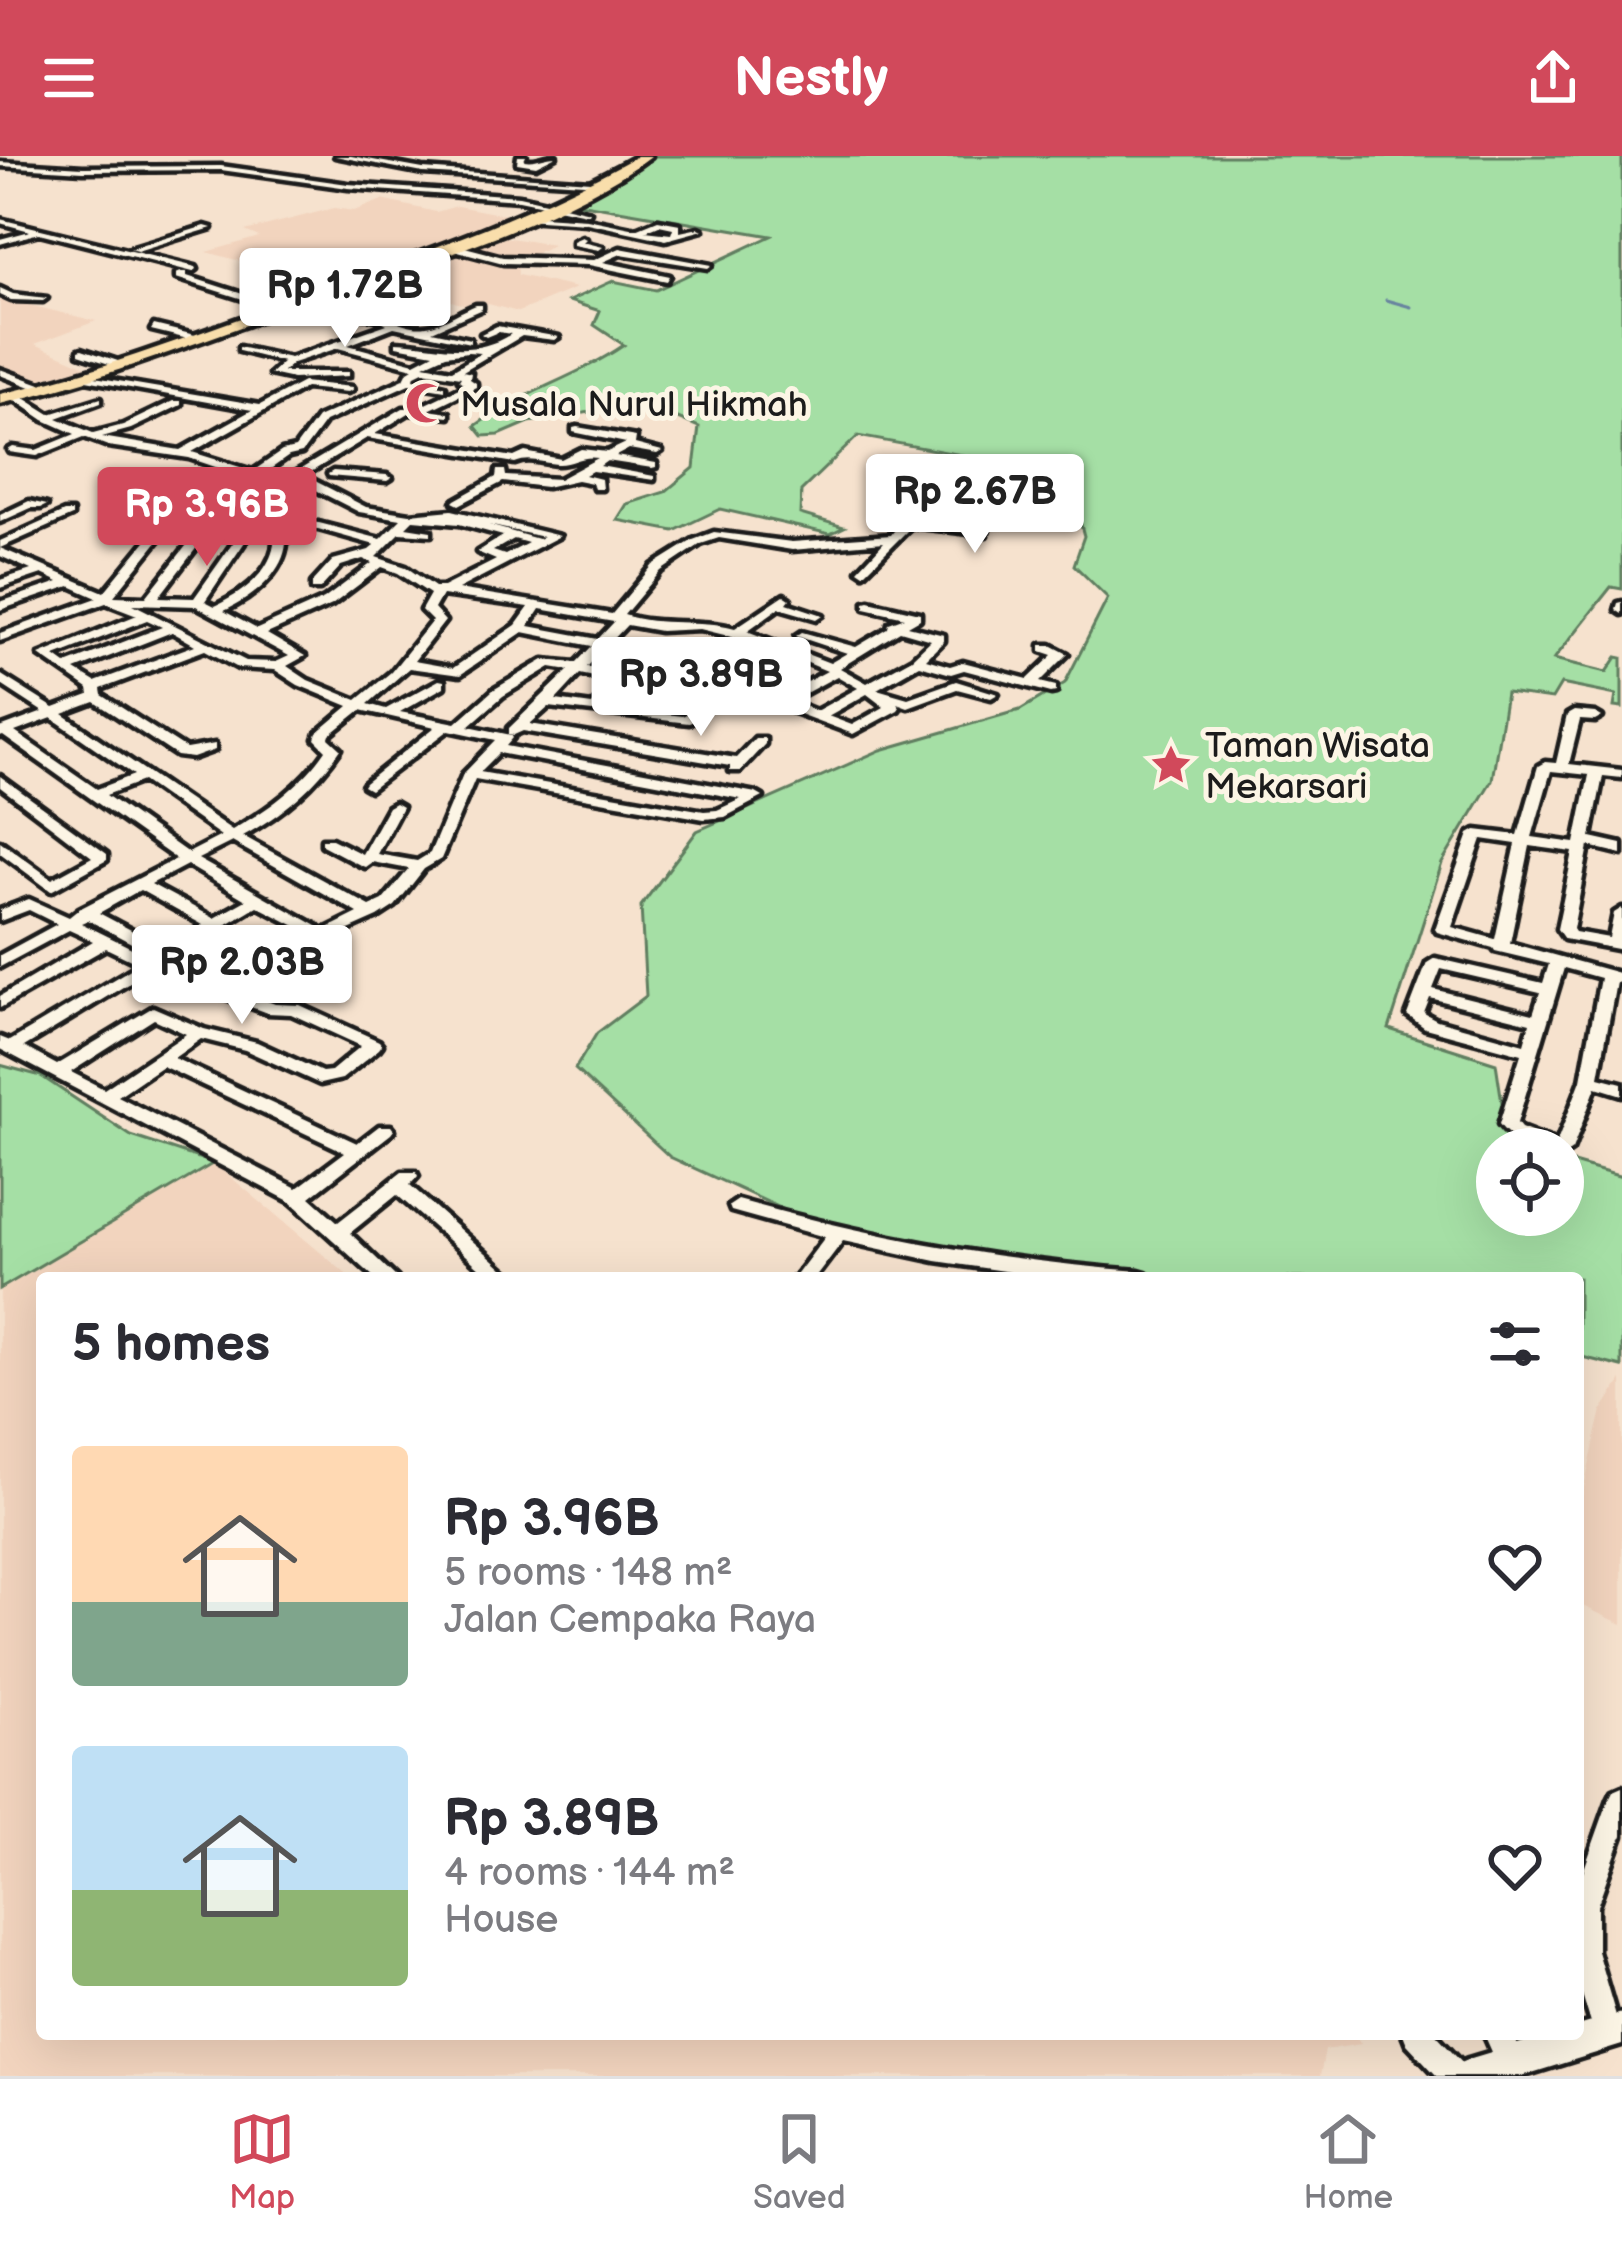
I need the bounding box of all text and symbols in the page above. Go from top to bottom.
icon: menu [36,45,102,111]
icon: share [1520,45,1586,111]
text: Nestly [734,46,888,111]
pin: Rp 1.72B [221,248,469,350]
text: Rp 1.72B [266,263,424,310]
mosque icon: Musala Nurul Hikmah [403,380,449,426]
place label: Musala Nurul Hikmah [460,384,808,427]
pin: Rp 2.67B [851,454,1099,556]
pin: Rp 3.96B [83,467,331,569]
text: Rp 2.67B [893,469,1057,516]
text: Rp 3.96B [125,482,289,529]
pin: Rp 3.89B [577,637,825,739]
text: Rp 3.89B [619,652,783,699]
place label: Taman Wisata Mekarsari [1205,725,1430,809]
place icon: Taman Wisata Mekarsari [1148,742,1194,788]
pin: Rp 2.03B [118,925,366,1027]
text: Rp 2.03B [159,940,325,987]
map controls [1476,1128,1584,1236]
button: locate [1476,1128,1584,1236]
icon: filters [1482,1311,1548,1377]
text: 5 homes [72,1314,270,1375]
text: Rp 3.96B [444,1489,660,1550]
icon: home [168,1494,312,1638]
icon: heart [1482,1533,1548,1599]
text: 5 rooms · 148 m² [444,1550,733,1597]
text: Jalan Cempaka Raya [444,1597,816,1644]
text: Rp 3.89B [444,1789,659,1850]
icon: home [168,1794,312,1938]
icon: heart [1482,1833,1548,1899]
text: 4 rooms · 144 m² [444,1850,735,1897]
text: House [444,1897,558,1944]
tab: Map [229,2106,295,2218]
tab: Saved [753,2106,846,2218]
tab: Home [1303,2106,1393,2218]

